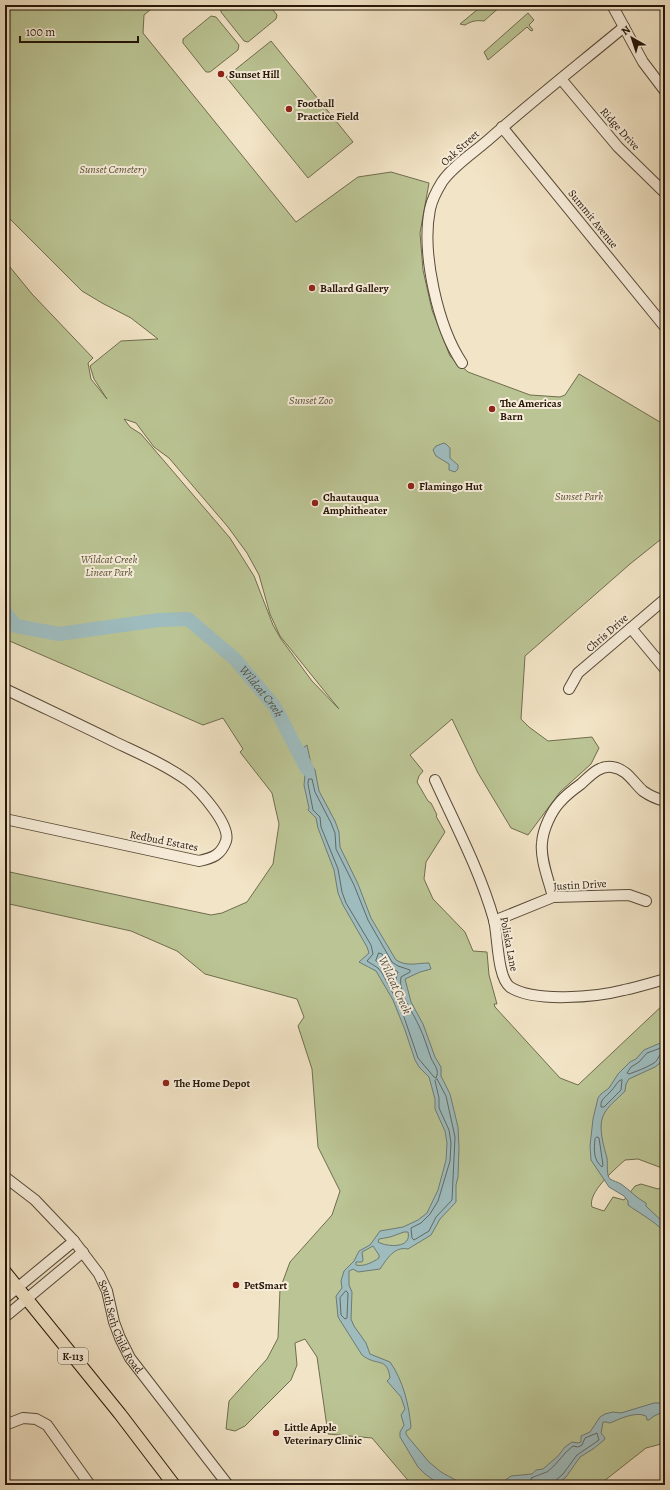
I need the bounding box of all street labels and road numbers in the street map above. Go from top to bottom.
street label: Ridge Drive [597,104,643,154]
street label: Oak Street [437,126,483,169]
street label: Summit Avenue [565,186,621,252]
street label: Chris Drive [583,610,631,656]
street label: Redbud Estates [128,827,200,855]
street label: Justin Drive [553,876,607,894]
street label: Poliska Lane [496,915,522,973]
street label: South Seth Child Road [95,1277,147,1377]
road number: K-113 [58,1348,88,1364]

